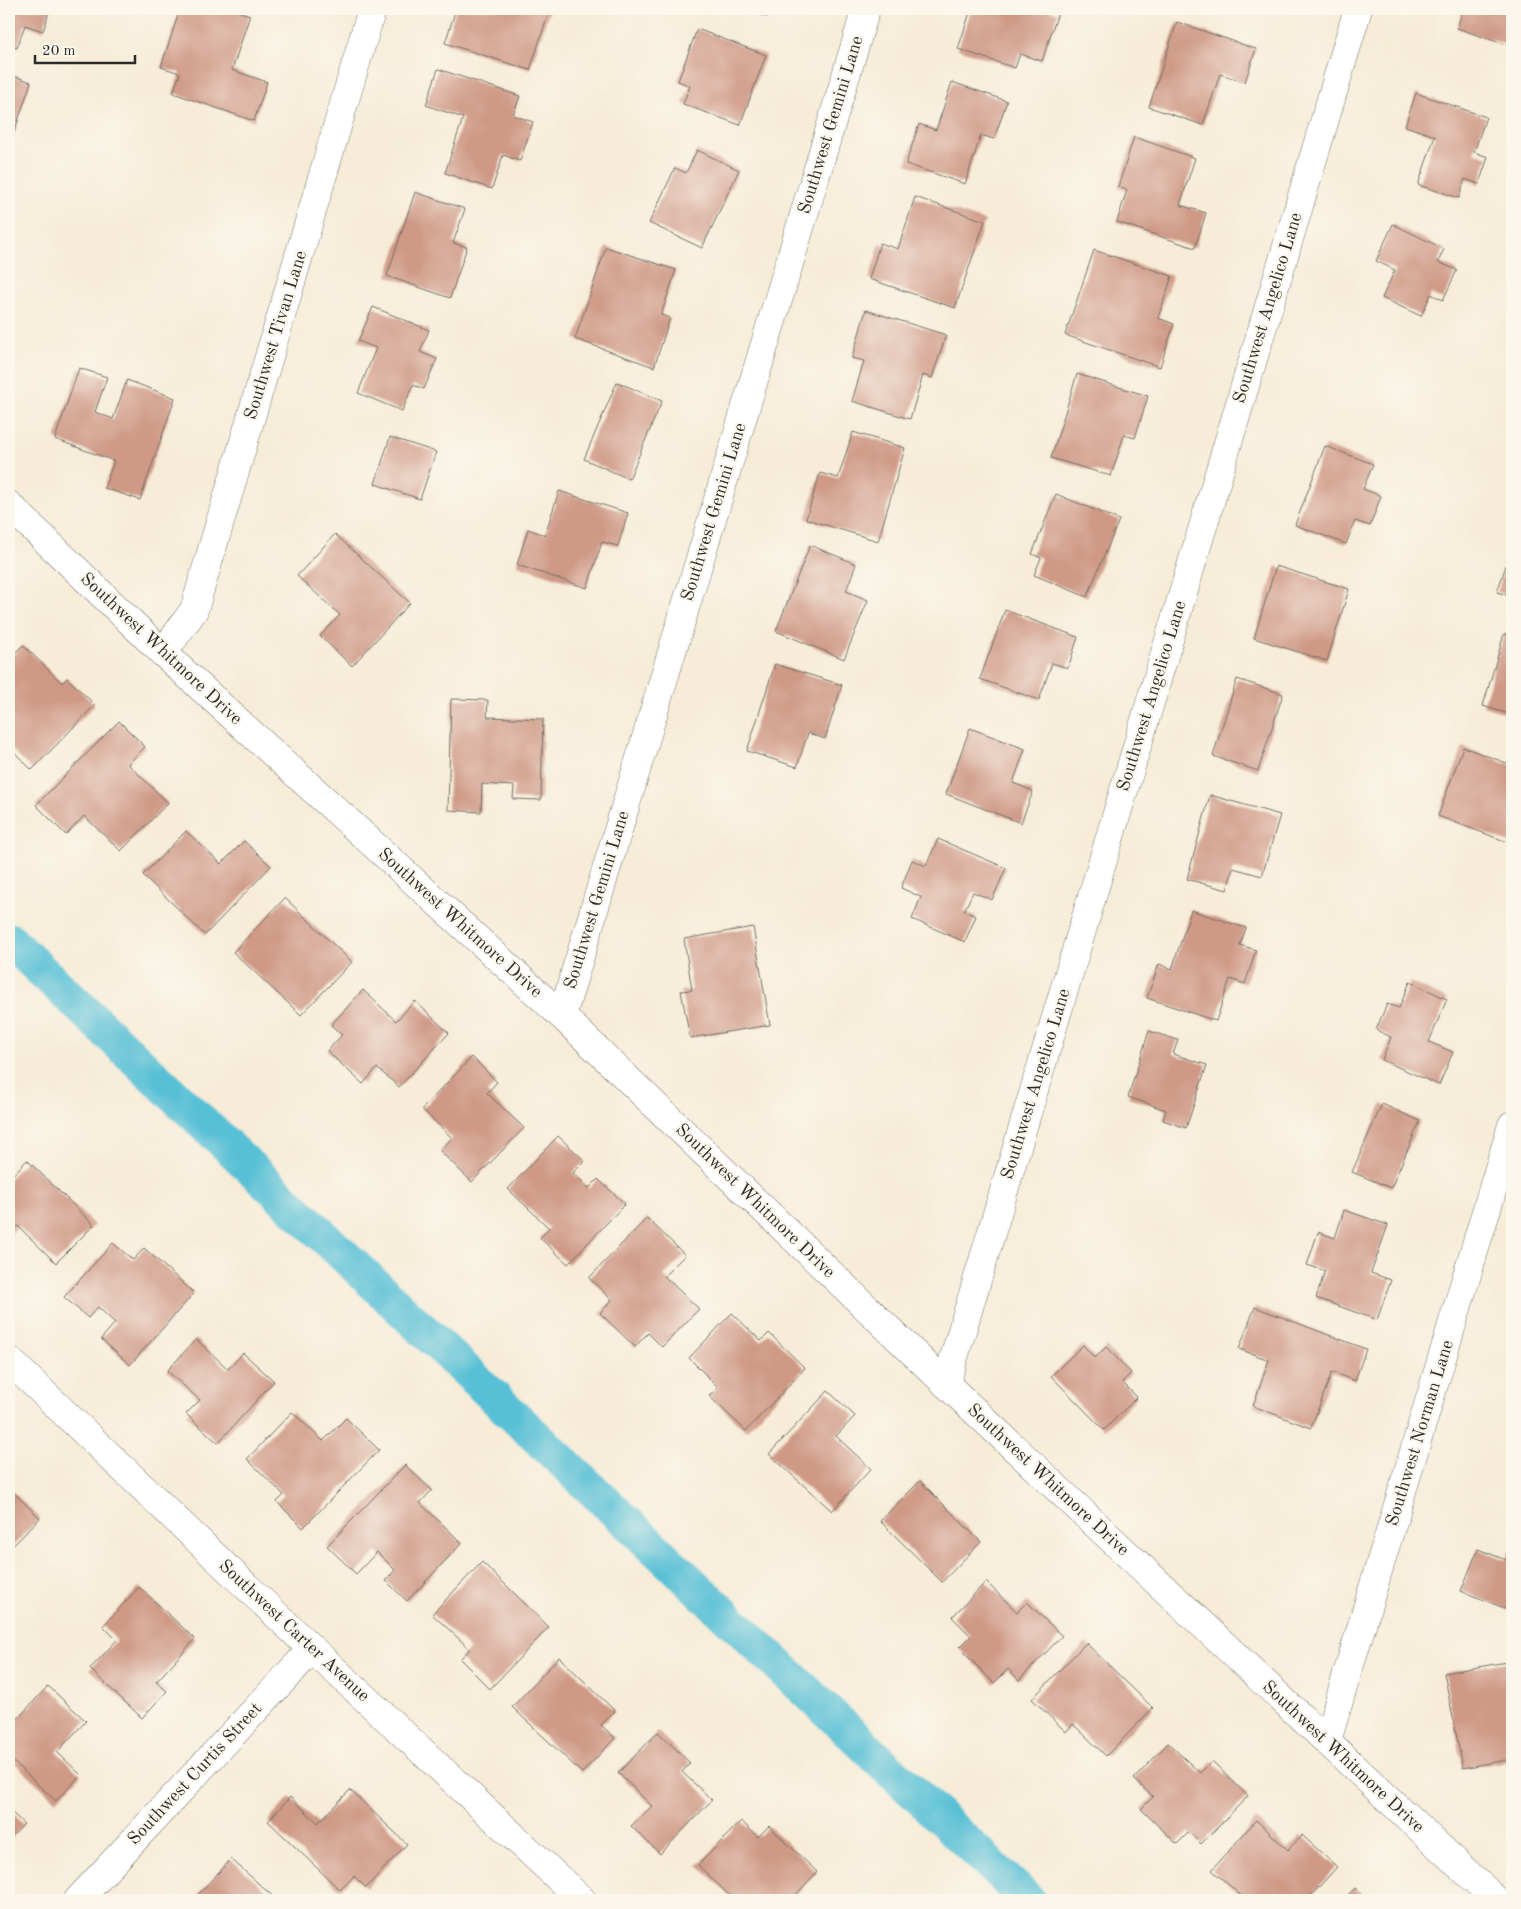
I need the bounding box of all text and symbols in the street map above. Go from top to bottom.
scale bar [35,32,135,64]
street label: Southwest Gemini Lane [795,34,867,216]
text: 20 m [42,44,76,59]
street label: Southwest Angelico Lane [1230,211,1306,405]
street label: Southwest Tivan Lane [242,248,310,422]
street label: Southwest Gemini Lane [678,421,750,603]
street label: Southwest Whitmore Drive [77,570,245,728]
street label: Southwest Angelico Lane [1114,599,1190,793]
street label: Southwest Gemini Lane [561,809,633,991]
street label: Southwest Whitmore Drive [375,845,545,1001]
street label: Southwest Angelico Lane [998,987,1074,1181]
street label: Southwest Whitmore Drive [672,1120,838,1282]
street label: Southwest Norman Lane [1383,1338,1457,1528]
street label: Southwest Whitmore Drive [964,1401,1132,1559]
street label: Southwest Carter Avenue [215,1557,373,1705]
street label: Southwest Whitmore Drive [1259,1678,1427,1836]
street label: Southwest Curtis Street [125,1699,265,1849]

